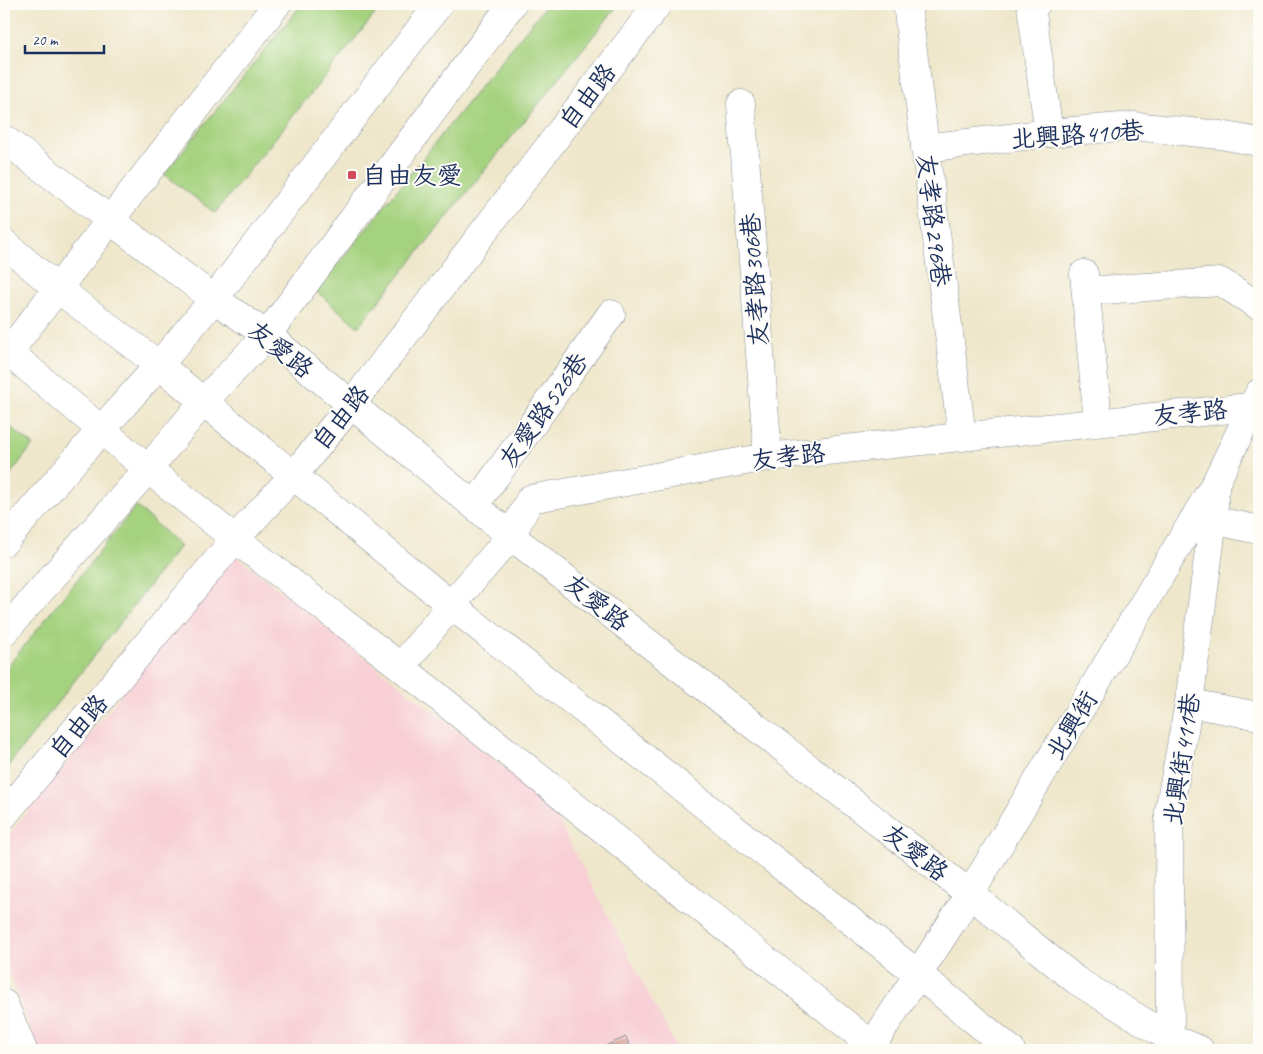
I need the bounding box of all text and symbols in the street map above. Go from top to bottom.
scale bar [25,22,104,54]
text: 20 m [32,31,59,50]
street label: 自由路 [552,57,623,136]
street label: 北興路410巷 [1009,114,1145,156]
street label: 友孝路296巷 [909,152,957,288]
place label: 自由友愛 [362,160,462,192]
marker: 自由友愛 [346,169,358,181]
street label: 友孝路306巷 [734,212,776,348]
street label: 友愛路 [241,314,320,385]
street label: 友愛路526巷 [492,347,595,475]
street label: 自由路 [305,378,377,457]
street label: 友孝路 [1151,393,1229,433]
street label: 友孝路 [749,437,827,477]
street label: 友愛路 [557,567,636,638]
street label: 北興街 [1039,685,1105,766]
street label: 自由路 [42,688,115,766]
street label: 北興街411巷 [1157,691,1207,828]
street label: 友愛路 [876,817,955,888]

